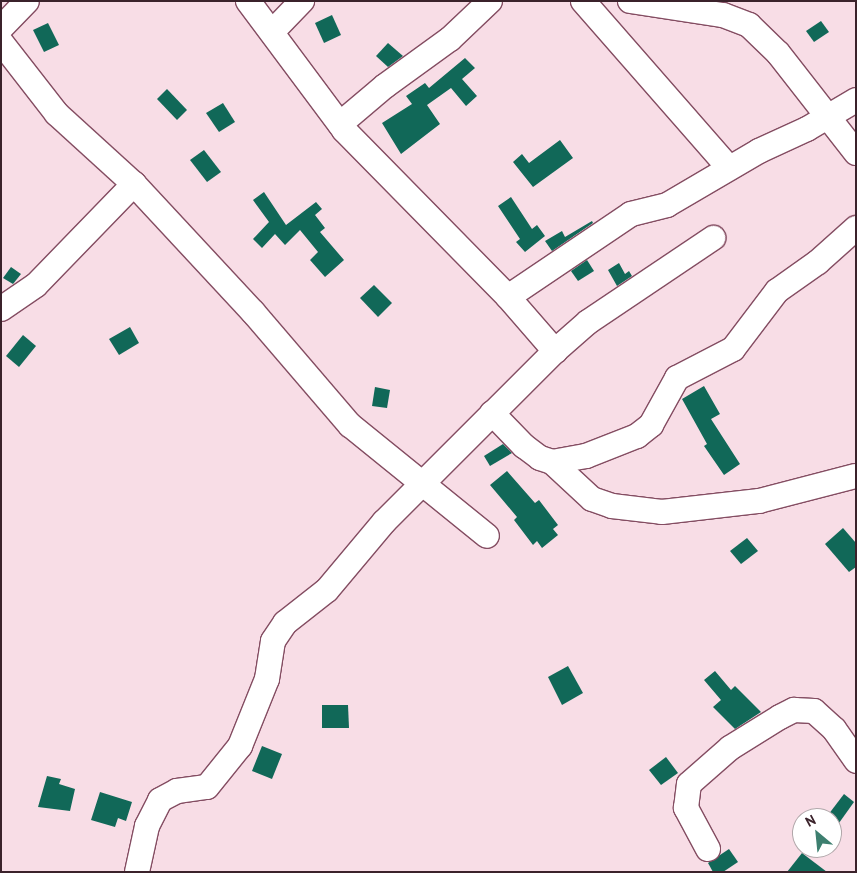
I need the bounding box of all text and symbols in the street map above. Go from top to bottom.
north arrow [792,808,842,858]
text: N [802,811,819,831]

